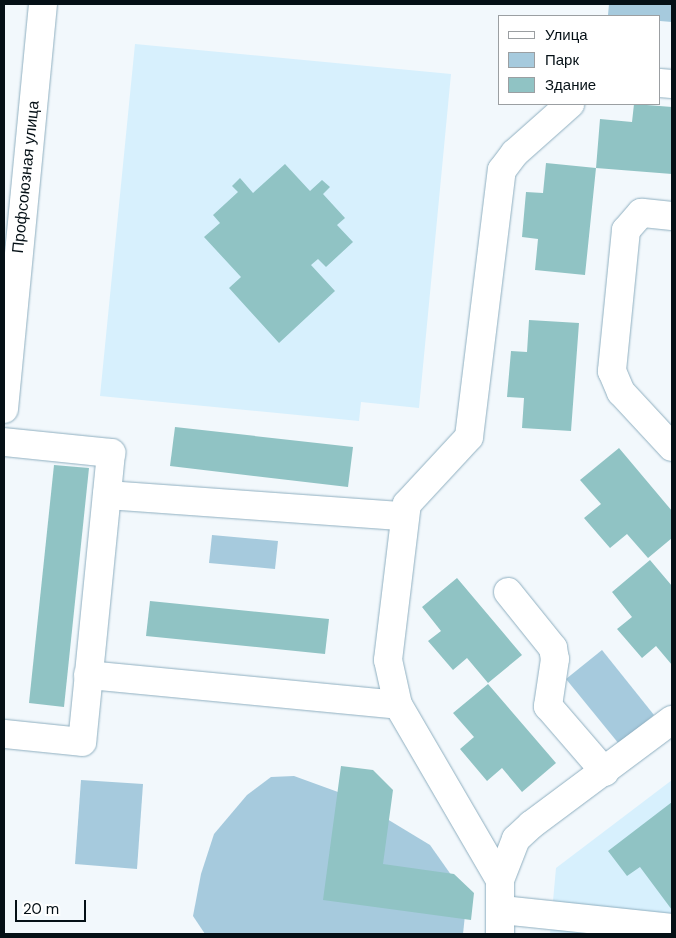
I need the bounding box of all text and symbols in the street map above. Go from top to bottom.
legend [498,15,661,105]
text: Улица [545,25,588,45]
text: Парк [545,50,579,70]
text: Здание [545,75,596,95]
street label: Профсоюзная улица [8,100,44,254]
scale bar [18,890,89,922]
text: 20 m [23,899,59,919]

